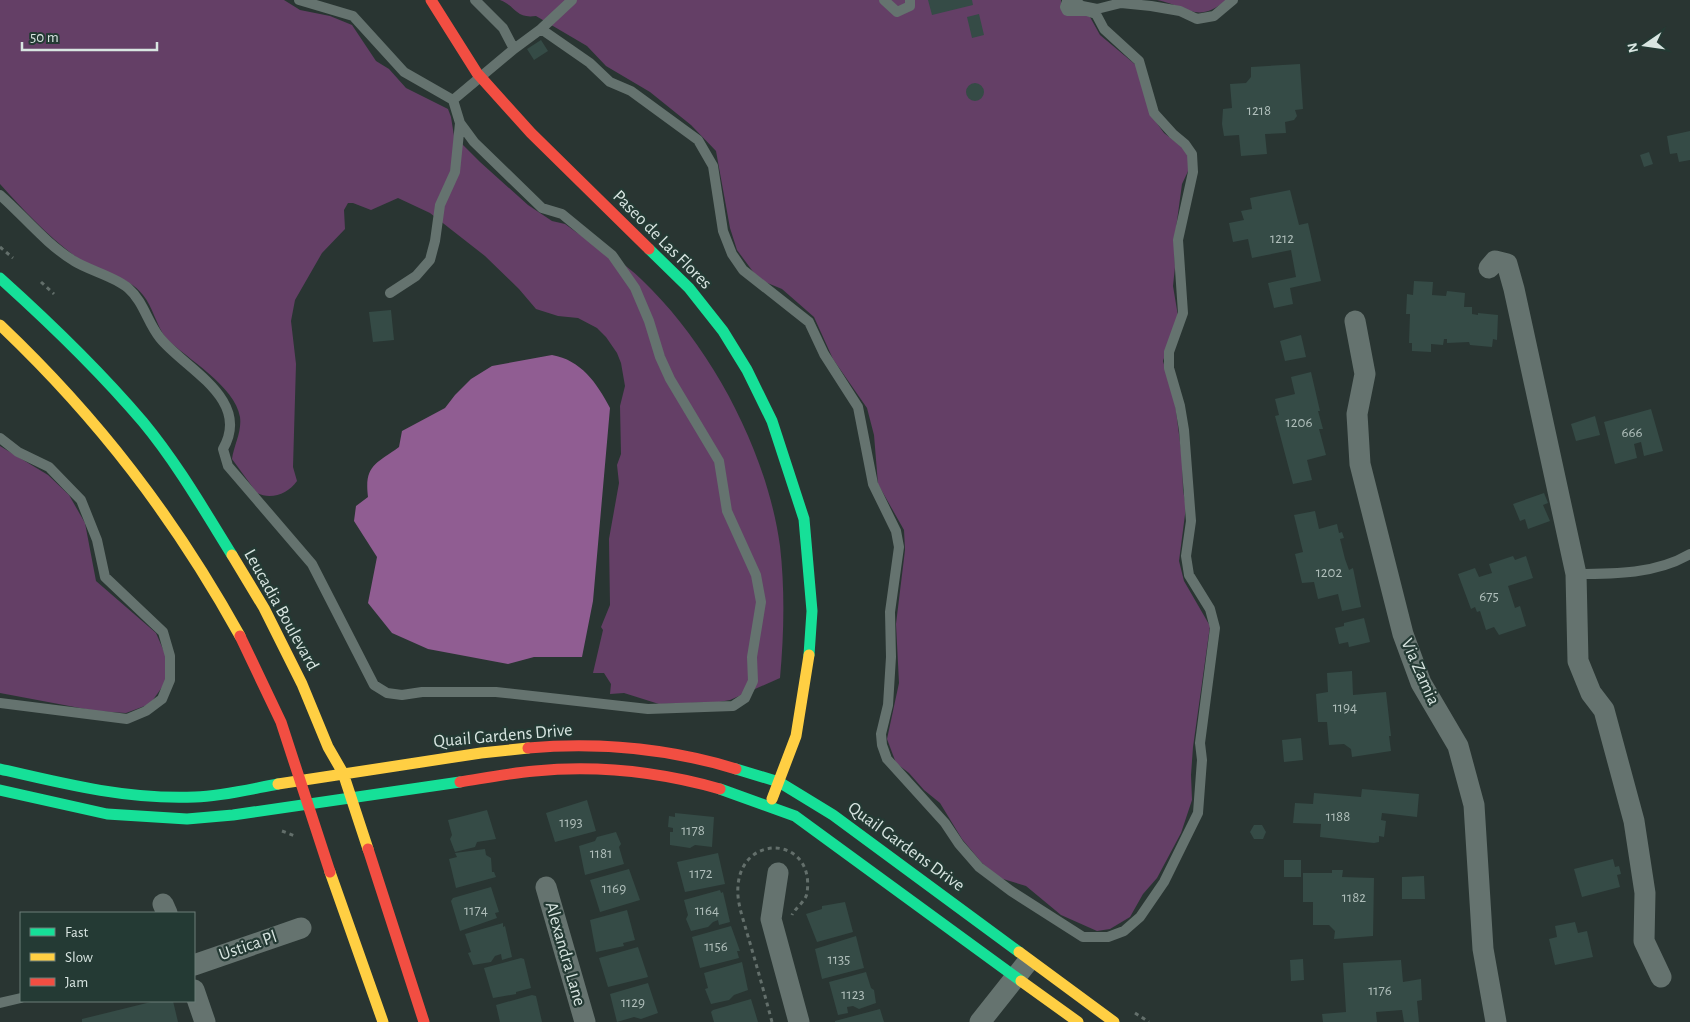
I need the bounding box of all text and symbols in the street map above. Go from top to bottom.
scale bar [22,20,158,52]
north arrow [1620,20,1670,70]
text: 50 m [30,30,59,45]
text: N [1625,41,1641,54]
house number: 1218 [1247,103,1271,118]
street label: Paseo de Las Flores [609,187,715,293]
house number: 1212 [1270,231,1294,246]
house number: 1206 [1286,415,1312,430]
house number: 666 [1621,425,1643,440]
street label: Leucadia Boulevard [240,546,322,674]
house number: 1202 [1316,565,1343,580]
house number: 675 [1479,589,1499,604]
street label: Via Zamia [1397,636,1443,708]
house number: 1194 [1333,700,1357,715]
street label: Quail Gardens Drive [433,721,573,751]
street label: Quail Gardens Drive [844,799,968,895]
house number: 1188 [1326,809,1350,824]
house number: 1193 [559,815,583,830]
house number: 1178 [681,823,705,838]
house number: 1181 [590,846,612,861]
house number: 1172 [689,866,713,881]
house number: 1169 [602,881,626,896]
house number: 1182 [1342,890,1366,905]
street label: Alexandra Lane [542,900,588,1008]
house number: 1174 [464,903,488,918]
house number: 1164 [695,903,719,918]
legend [20,912,195,1002]
text: Fast [65,925,89,940]
street label: Ustica Pl [217,928,279,964]
house number: 1156 [704,939,728,954]
text: Slow [65,950,93,965]
house number: 1135 [828,952,850,967]
text: Jam [65,975,88,990]
house number: 1176 [1368,983,1392,998]
house number: 1123 [841,987,865,1002]
house number: 1129 [621,995,645,1010]

